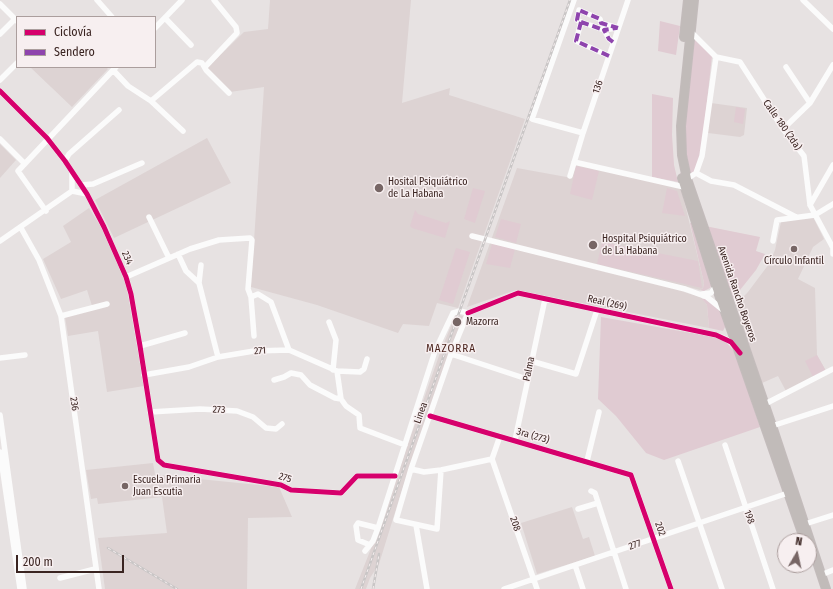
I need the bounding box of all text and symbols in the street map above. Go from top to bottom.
legend [16,16,156,68]
text: Ciclovía [54,25,92,39]
text: Sendero [54,45,95,59]
street label: 136 [590,79,606,95]
street label: Calle 180 (2da) [760,97,804,153]
place label: Hosital Psiquiátrico de La Habana [388,176,467,200]
marker: Hosital Psiquiátrico de La Habana [373,182,385,194]
place label: Hospital Psiquiátrico de La Habana [602,233,687,256]
marker: Hospital Psiquiátrico de La Habana [587,239,599,251]
marker: Círculo Infantil [789,244,799,254]
street label: Avenida Rancho Boyeros [715,245,759,343]
street label: 234 [119,249,135,267]
place label: Círculo Infantil [764,255,824,267]
street label: Real (269) [586,293,628,313]
marker: Mazorra [451,316,463,328]
place label: Mazorra [466,316,499,328]
district label: MAZORRA [426,342,476,356]
street label: 271 [254,345,266,357]
street label: Palma [521,356,537,382]
street label: 236 [67,396,81,412]
street label: Linea [412,401,430,425]
street label: 273 [212,404,226,416]
street label: 3ra (273) [515,426,551,446]
street label: 275 [277,470,293,486]
place label: Escuela Primaria Juan Escutia [133,474,201,498]
marker: Escuela Primaria Juan Escutia [120,481,130,491]
street label: 198 [741,509,757,525]
street label: 208 [507,515,523,533]
street label: 202 [652,520,668,538]
north arrow [777,533,817,573]
text: N [795,535,803,549]
street label: 277 [627,537,643,553]
scale bar [18,547,126,573]
text: 200 m [23,555,53,569]

